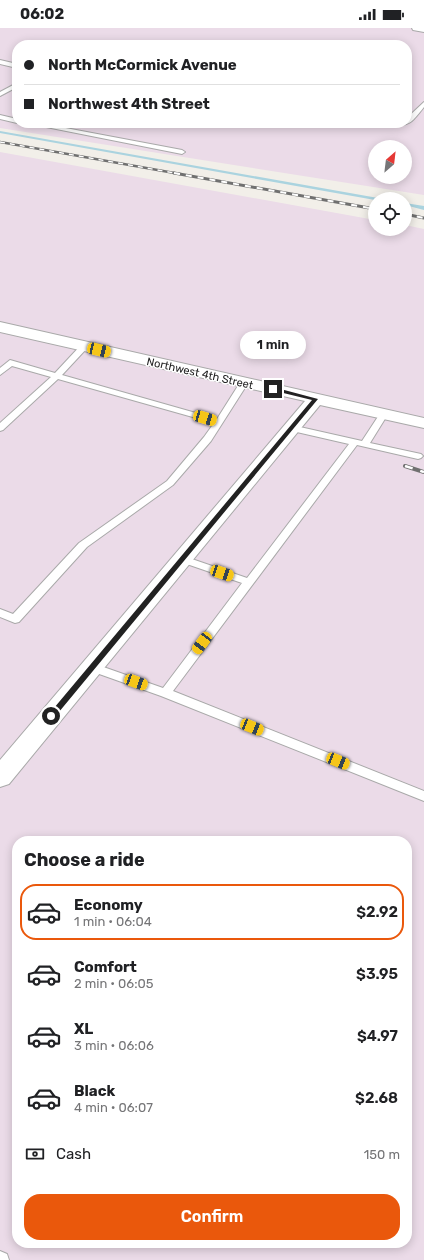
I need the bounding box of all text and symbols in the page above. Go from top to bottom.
text: 06:02 [20,5,64,23]
text: North McCormick Avenue [48,56,237,74]
text: Northwest 4th Street [48,95,210,113]
north arrow [368,140,412,184]
map controls [368,140,412,236]
button: locate [368,192,412,236]
callout: 1 min [240,331,306,359]
text: 1 min [257,337,289,352]
car [86,341,112,359]
street label: Northwest 4th Street [145,355,255,392]
route end [264,380,282,398]
car [192,409,218,427]
car [209,563,235,583]
car [190,630,214,656]
car [123,672,149,692]
route start [42,707,60,725]
car [239,717,265,737]
car [325,751,351,771]
text: Choose a ride [24,849,145,871]
icon: car [26,894,62,930]
text: Economy [74,896,143,914]
text: $2.92 [356,903,398,921]
text: 1 min · 06:04 [74,914,152,929]
icon: car [26,956,62,992]
text: Comfort [74,958,137,976]
text: $3.95 [356,965,398,983]
text: 2 min · 06:05 [74,976,153,991]
icon: car [26,1018,62,1054]
text: XL [74,1020,93,1038]
text: $4.97 [357,1027,398,1045]
text: 3 min · 06:06 [74,1038,154,1053]
icon: car [26,1080,62,1116]
text: Black [74,1082,115,1100]
text: $2.68 [355,1089,398,1107]
text: 4 min · 06:07 [74,1100,153,1115]
icon: cash [24,1143,46,1165]
text: Cash [56,1145,91,1163]
text: 150 m [364,1147,400,1162]
button: Confirm [24,1194,400,1240]

